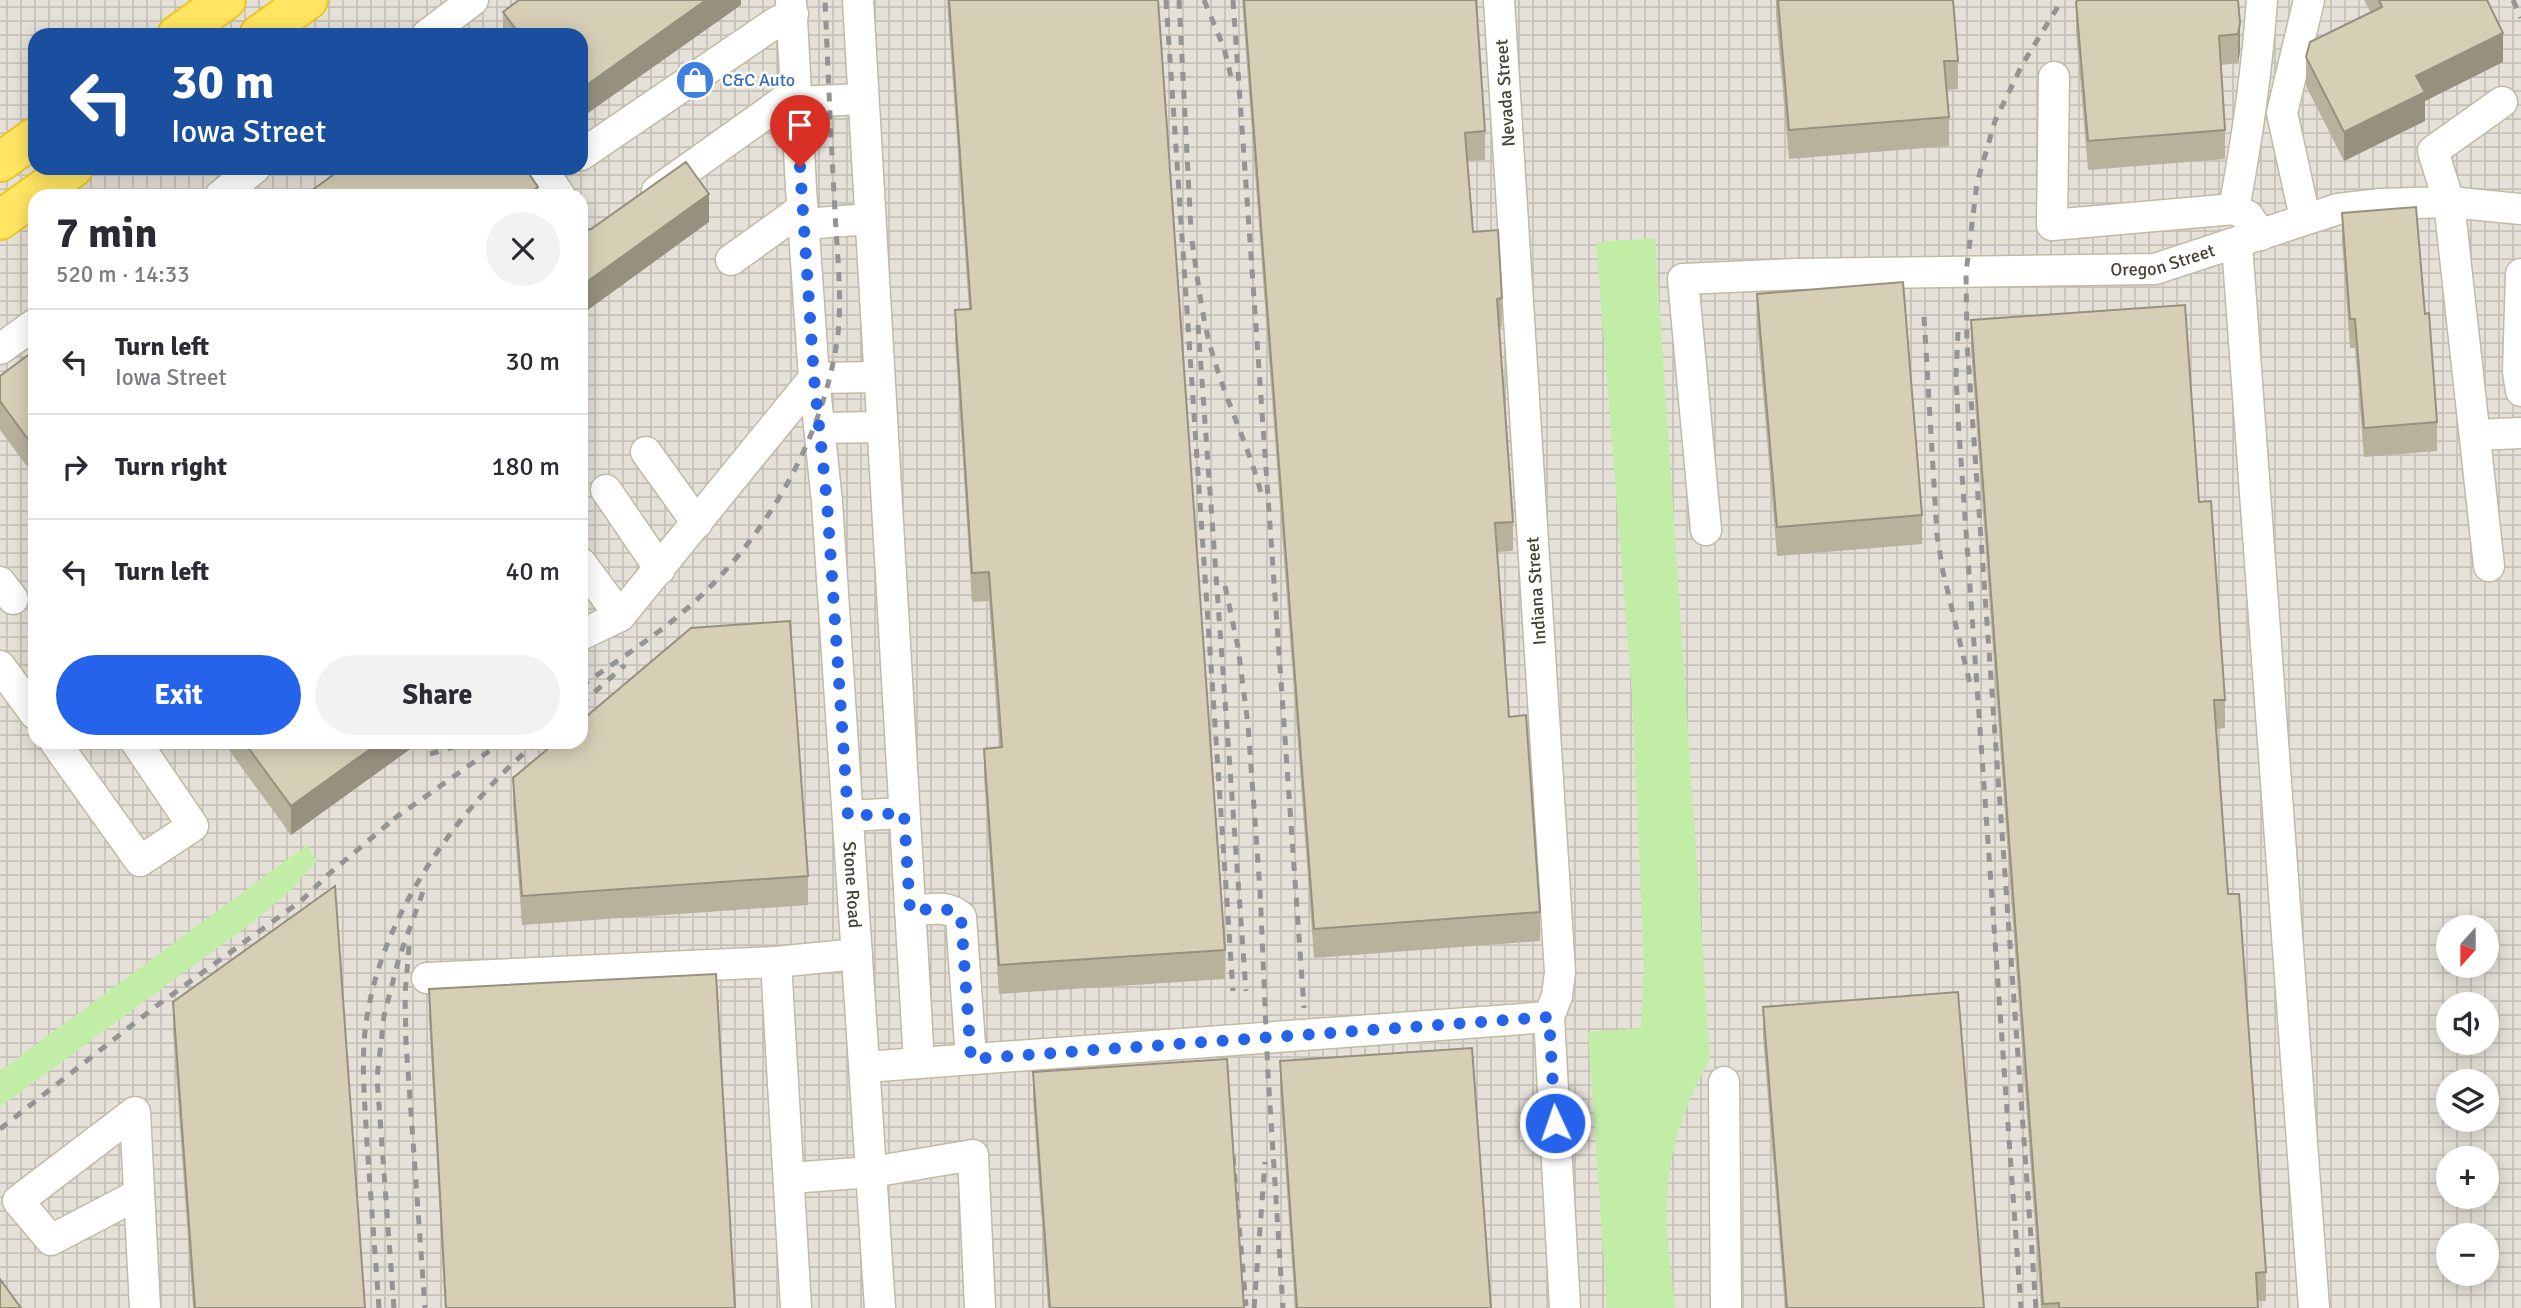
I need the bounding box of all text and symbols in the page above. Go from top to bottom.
street label: Nevada Street [1490,38,1520,148]
text: 30 m [171,52,274,112]
icon: left [56,56,147,147]
shop icon: C&C Auto [674,59,716,101]
place label: C&C Auto [722,69,795,91]
pin [770,95,830,167]
icon: arrive [781,106,819,144]
text: Iowa Street [171,112,326,151]
text: 7 min [56,208,157,259]
button: close [486,212,560,286]
street label: Oregon Street [2110,239,2218,281]
text: 520 m · 14:33 [56,260,190,289]
text: Turn left [115,331,209,363]
icon: left [56,343,94,381]
text: 30 m [505,346,560,378]
text: Iowa Street [115,363,227,392]
icon: right [56,448,94,486]
text: Turn right [115,451,227,483]
text: 180 m [491,451,560,483]
street label: Indiana Street [1521,536,1551,646]
icon: left [56,553,94,591]
text: Turn left [115,556,209,588]
text: 40 m [505,556,560,588]
button: Exit [56,655,301,735]
button: Share [315,655,560,735]
street label: Stone Road [838,841,866,929]
north arrow [2436,915,2499,978]
map controls [2436,915,2499,1286]
button: sound [2436,992,2499,1055]
button: layers [2436,1069,2499,1132]
position arrow [1518,1086,1592,1160]
button: + [2436,1146,2499,1209]
button: − [2436,1223,2499,1286]

